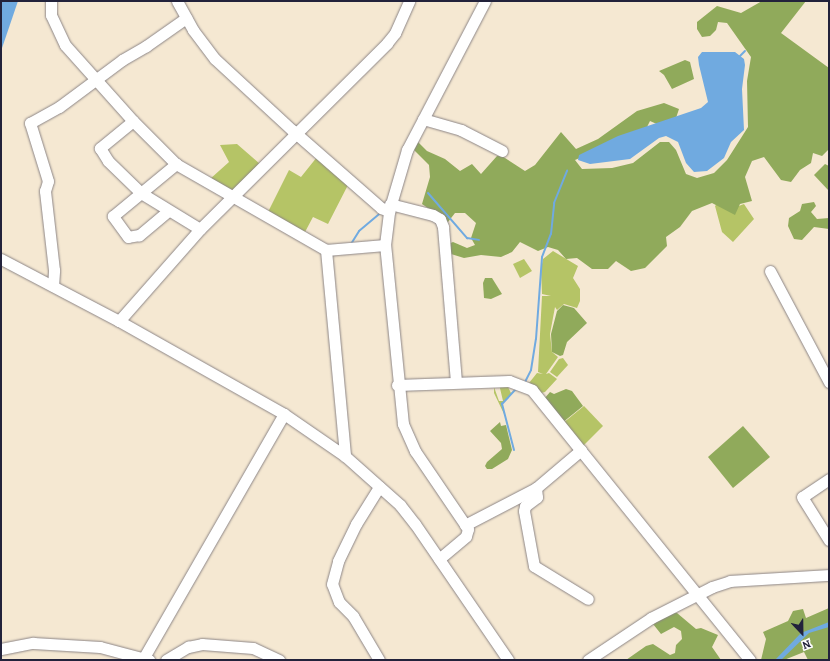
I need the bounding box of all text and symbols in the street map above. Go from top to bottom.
north arrow [782,613,822,653]
text: N [800,636,813,653]

